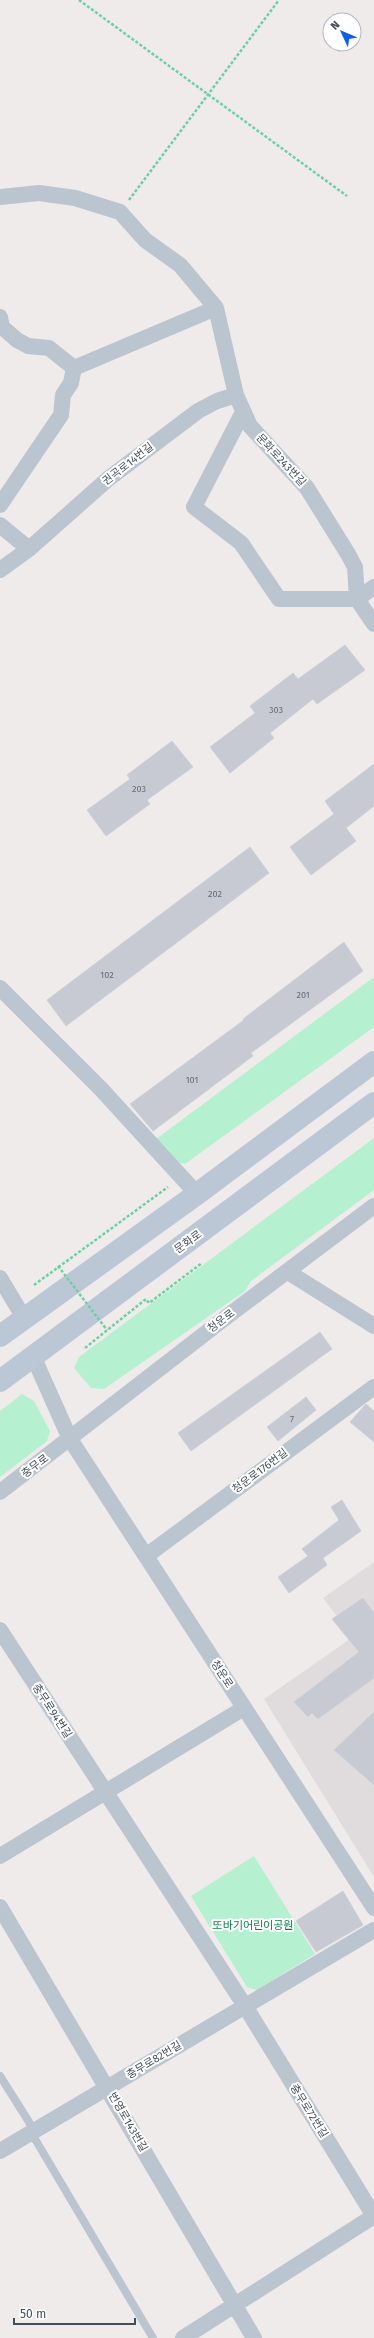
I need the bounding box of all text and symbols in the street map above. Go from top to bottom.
north arrow [322,12,362,52]
text: N [328,18,342,33]
street label: 문화로243번길 [253,431,309,489]
street label: 권곡로14번길 [100,440,156,488]
house number: 303 [269,705,283,715]
house number: 203 [132,784,146,794]
house number: 202 [208,889,222,899]
house number: 102 [100,970,114,980]
house number: 201 [296,990,310,1000]
house number: 101 [186,1075,198,1085]
street label: 문화로 [172,1228,204,1256]
street label: 청운로 [205,1307,237,1335]
house number: 7 [290,1414,294,1424]
street label: 청운로176번길 [230,1446,290,1496]
street label: 충무로 [19,1452,51,1480]
street label: 청운로 [208,1658,236,1690]
street label: 충무로94번길 [30,1681,74,1741]
park label: 또바기어린이공원 [213,1919,293,1932]
street label: 충무로82번길 [124,2038,184,2082]
street label: 충무로72번길 [287,2082,331,2140]
street label: 번영로143번길 [106,2090,150,2154]
scale bar [14,2300,135,2326]
text: 50 m [20,2307,46,2321]

